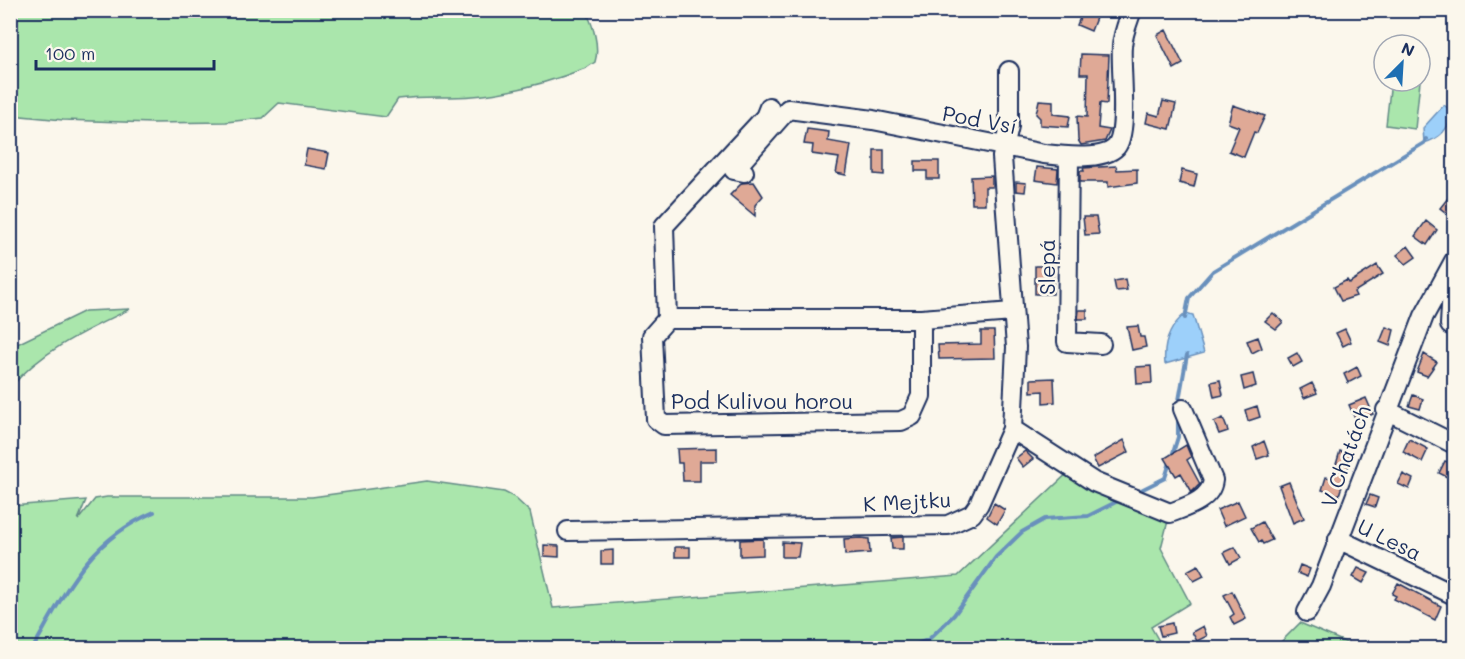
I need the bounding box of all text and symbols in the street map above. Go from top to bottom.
scale bar [36,33,214,71]
north arrow [1372,33,1432,93]
text: N [1398,37,1418,61]
text: 100 m [45,41,95,65]
street label: Pod Vsí [940,99,1020,139]
street label: Slepá [1033,239,1060,295]
street label: Pod Kulivou horou [671,387,853,414]
street label: V Chatách [1314,401,1376,511]
street label: K Mejtku [862,485,952,517]
street label: U Lesa [1353,512,1427,566]

